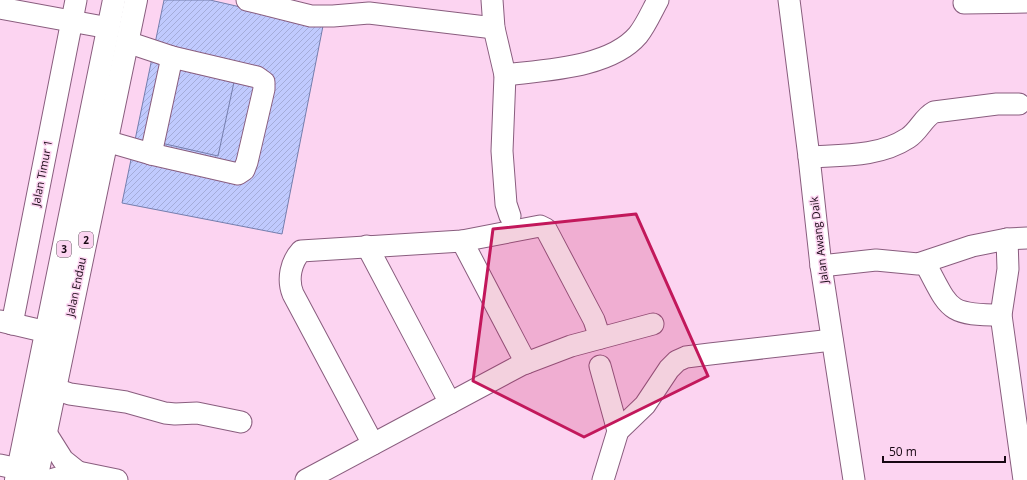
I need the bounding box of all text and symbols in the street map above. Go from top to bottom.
street label: Jalan Timur 1 [28,139,55,208]
street label: Jalan Awang Daik [806,196,831,285]
road number: 2 [79,232,93,248]
road number: 3 [57,241,71,257]
street label: Jalan Endau [62,256,89,319]
scale bar [883,438,1005,464]
text: 50 m [889,443,917,460]

